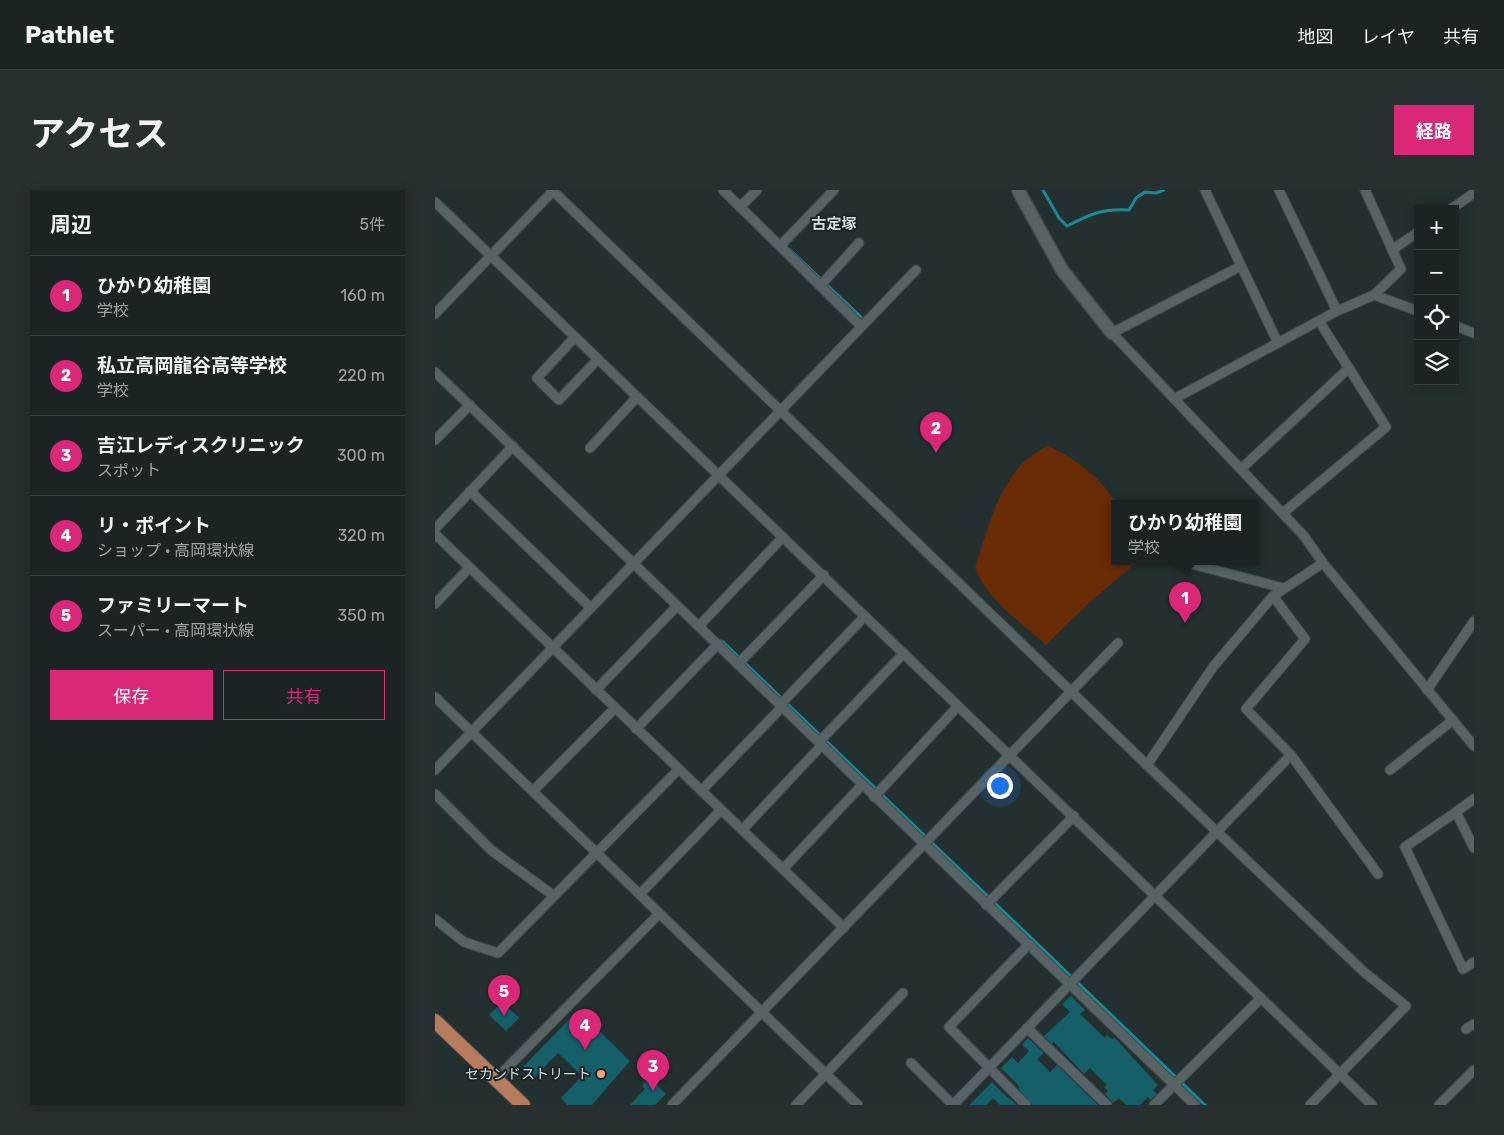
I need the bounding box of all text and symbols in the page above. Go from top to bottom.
text: Pathlet [25,21,114,49]
text: 地図 [1298,26,1334,48]
text: レイヤ [1362,26,1415,48]
text: 共有 [1443,26,1479,48]
button: 経路 [1394,105,1474,155]
text: アクセス [30,113,168,155]
map controls [1414,205,1459,385]
button: + [1414,205,1459,250]
text: 周辺 [50,212,92,237]
text: 5件 [359,215,385,234]
district label: 古定塚 [811,215,857,233]
button: − [1414,250,1459,295]
text: ひかり幼稚園 [97,274,211,297]
text: 1 [62,286,70,305]
text: 160 m [340,286,385,305]
button: locate [1414,295,1459,340]
text: 学校 [97,301,129,320]
button: layers [1414,340,1459,385]
text: 私立高岡龍谷高等学校 [97,354,287,377]
text: 2 [61,366,71,385]
text: 220 m [338,366,385,385]
text: 学校 [97,381,129,400]
pin: 2 [920,412,952,453]
text: 吉江レディスクリニック [97,434,305,457]
text: 3 [61,446,71,465]
text: 300 m [337,446,385,465]
text: スポット [97,461,161,480]
popup [1111,500,1259,565]
text: ひかり幼稚園 [1128,511,1242,534]
text: リ・ポイント [97,514,211,537]
text: 4 [61,526,71,545]
text: 320 m [338,526,385,545]
text: 学校 [1128,538,1160,557]
text: ショップ · 高岡環状線 [97,541,254,560]
pin: 1 [1169,582,1201,623]
text: ファミリーマート [97,594,249,617]
text: 5 [61,606,71,625]
text: 350 m [338,606,385,625]
text: スーパー · 高岡環状線 [97,621,254,640]
button: 保存 [50,670,213,720]
button: 共有 [223,670,385,720]
your location [987,773,1013,799]
pin: 5 [488,975,520,1016]
pin: 4 [569,1009,601,1050]
pin: 3 [637,1050,669,1091]
place label: セカンドストリート [465,1066,591,1083]
marker: セカンドストリート [595,1068,607,1080]

